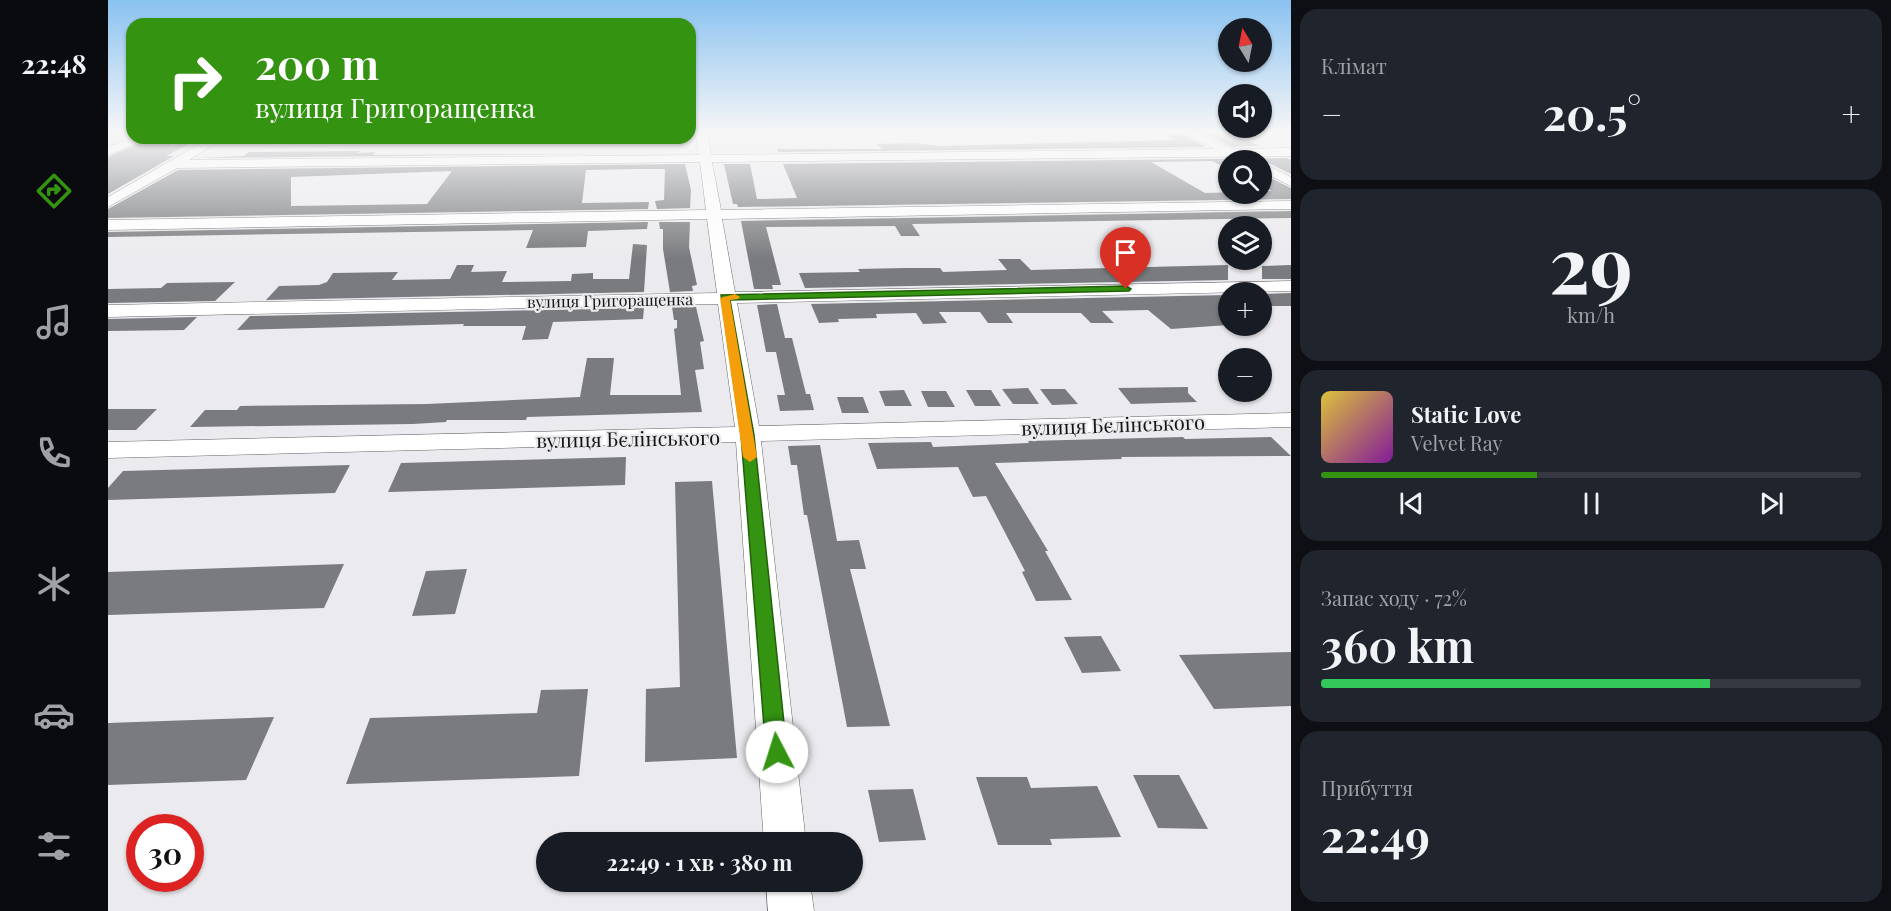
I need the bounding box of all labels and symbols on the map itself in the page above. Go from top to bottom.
north arrow [1218,18,1272,72]
pin [1100,227,1151,289]
street label: вулиця Григоращенка [527,288,693,312]
street label: вулиця Бєлінського [1021,407,1205,441]
street label: вулиця Бєлінського [536,423,720,453]
position arrow [745,720,809,784]
speed limit sign: 30 [126,814,204,892]

